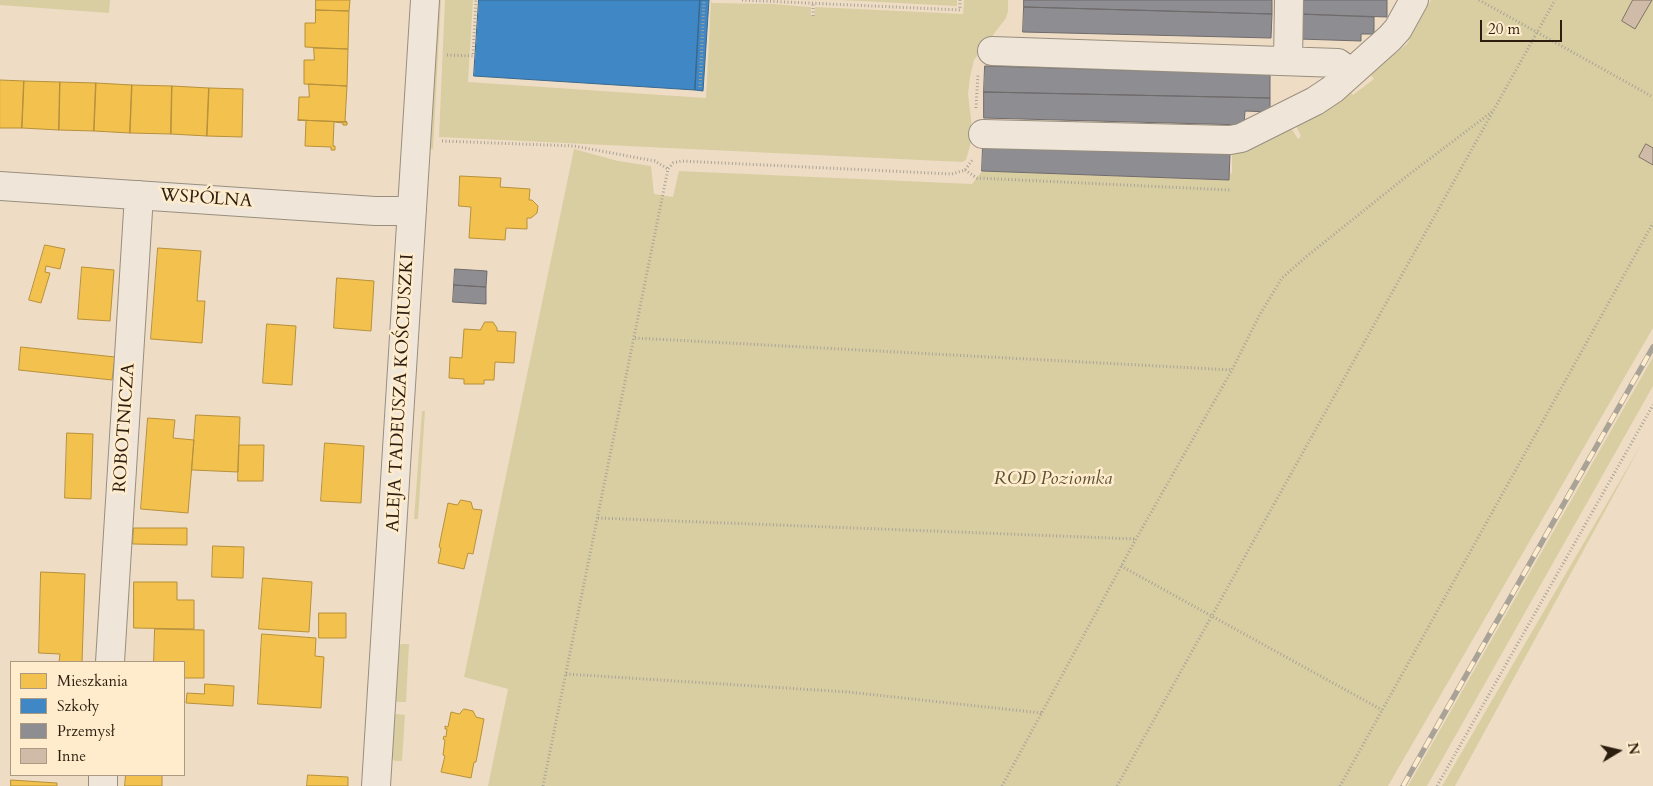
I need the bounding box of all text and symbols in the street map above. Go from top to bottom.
scale bar [1483,10,1566,42]
text: 20 m [1488,19,1520,39]
street label: WSPÓLNA [159,185,253,213]
street label: ALEJA TADEUSZA KOŚCIUSZKI [383,253,419,533]
street label: ROBOTNICZA [110,362,140,494]
park label: ROD Poziomka [994,469,1112,491]
legend [10,661,185,776]
text: Mieszkania [57,671,128,691]
text: Szkoły [57,696,99,716]
text: Przemysł [57,721,115,741]
north arrow [1593,726,1643,776]
text: N [1623,741,1644,756]
text: Inne [57,746,86,766]

